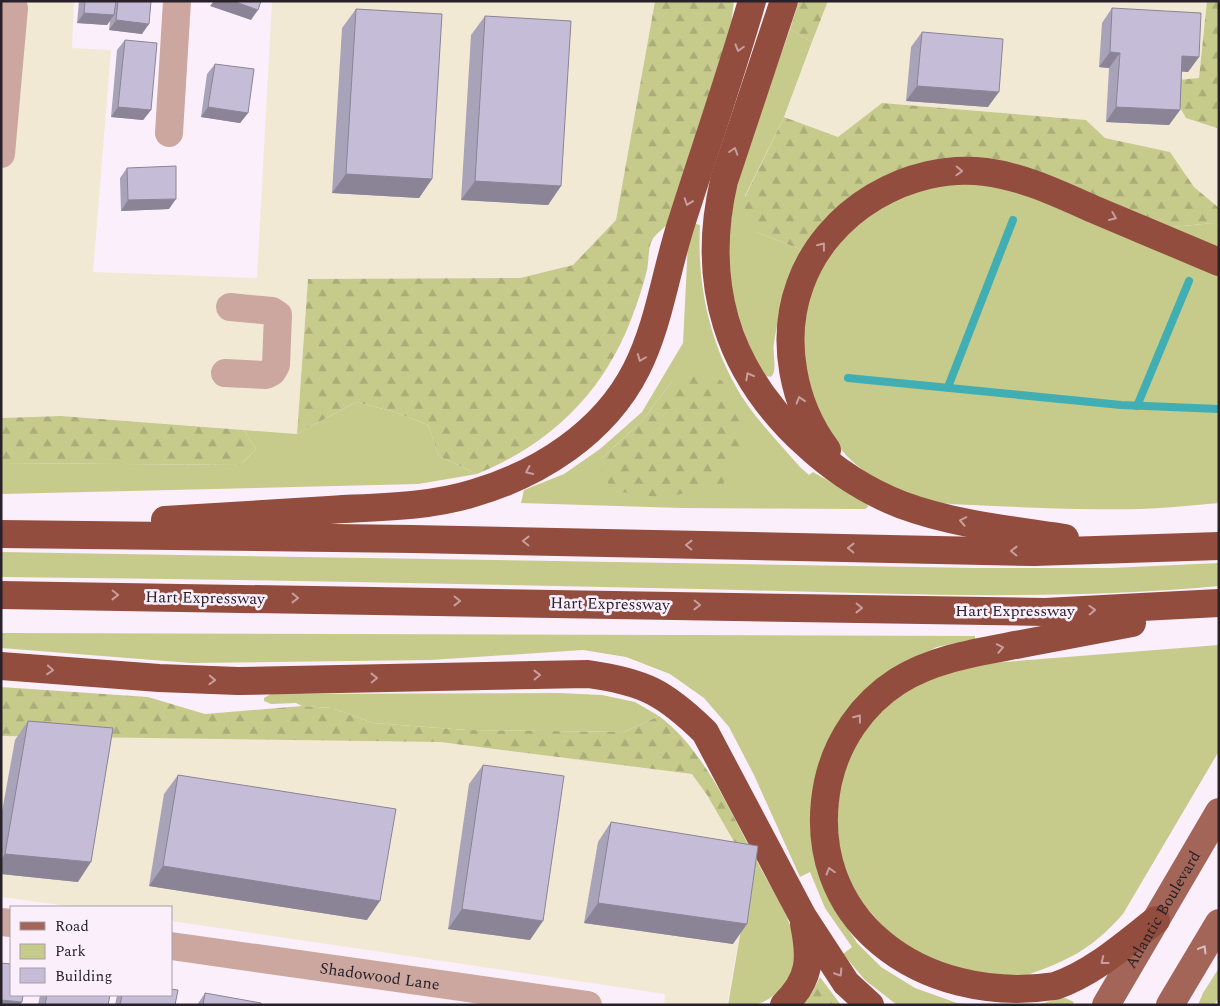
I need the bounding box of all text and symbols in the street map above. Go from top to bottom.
one-way arrow [734,44,744,52]
one-way arrow [728,148,738,156]
one-way arrow [956,166,964,176]
one-way arrow [684,198,694,206]
one-way arrow [1109,212,1117,222]
one-way arrow [816,242,825,251]
one-way arrow [636,353,647,362]
one-way arrow [745,372,755,381]
one-way arrow [796,397,806,405]
one-way arrow [525,465,534,475]
one-way arrow [959,516,968,526]
one-way arrow [522,536,530,546]
one-way arrow [684,539,692,550]
one-way arrow [847,543,854,553]
one-way arrow [1009,546,1017,556]
street label: Hart Expressway [145,585,266,611]
one-way arrow [111,590,119,600]
street label: Hart Expressway [550,591,671,617]
one-way arrow [291,593,299,603]
one-way arrow [454,596,461,606]
street label: Hart Expressway [955,599,1076,623]
one-way arrow [694,600,701,610]
one-way arrow [856,603,864,613]
one-way arrow [1088,605,1096,616]
one-way arrow [995,643,1004,653]
one-way arrow [46,664,54,675]
one-way arrow [534,670,541,680]
one-way arrow [371,673,379,684]
one-way arrow [208,675,216,686]
one-way arrow [852,714,861,724]
street label: Atlantic Boulevard [1119,846,1207,973]
one-way arrow [826,868,836,876]
legend [10,906,172,996]
text: Road [55,915,89,938]
text: Park [55,940,86,963]
one-way arrow [1197,945,1207,954]
one-way arrow [1100,955,1109,964]
street label: Shadowood Lane [318,956,441,997]
text: Building [55,965,112,988]
one-way arrow [833,967,842,976]

